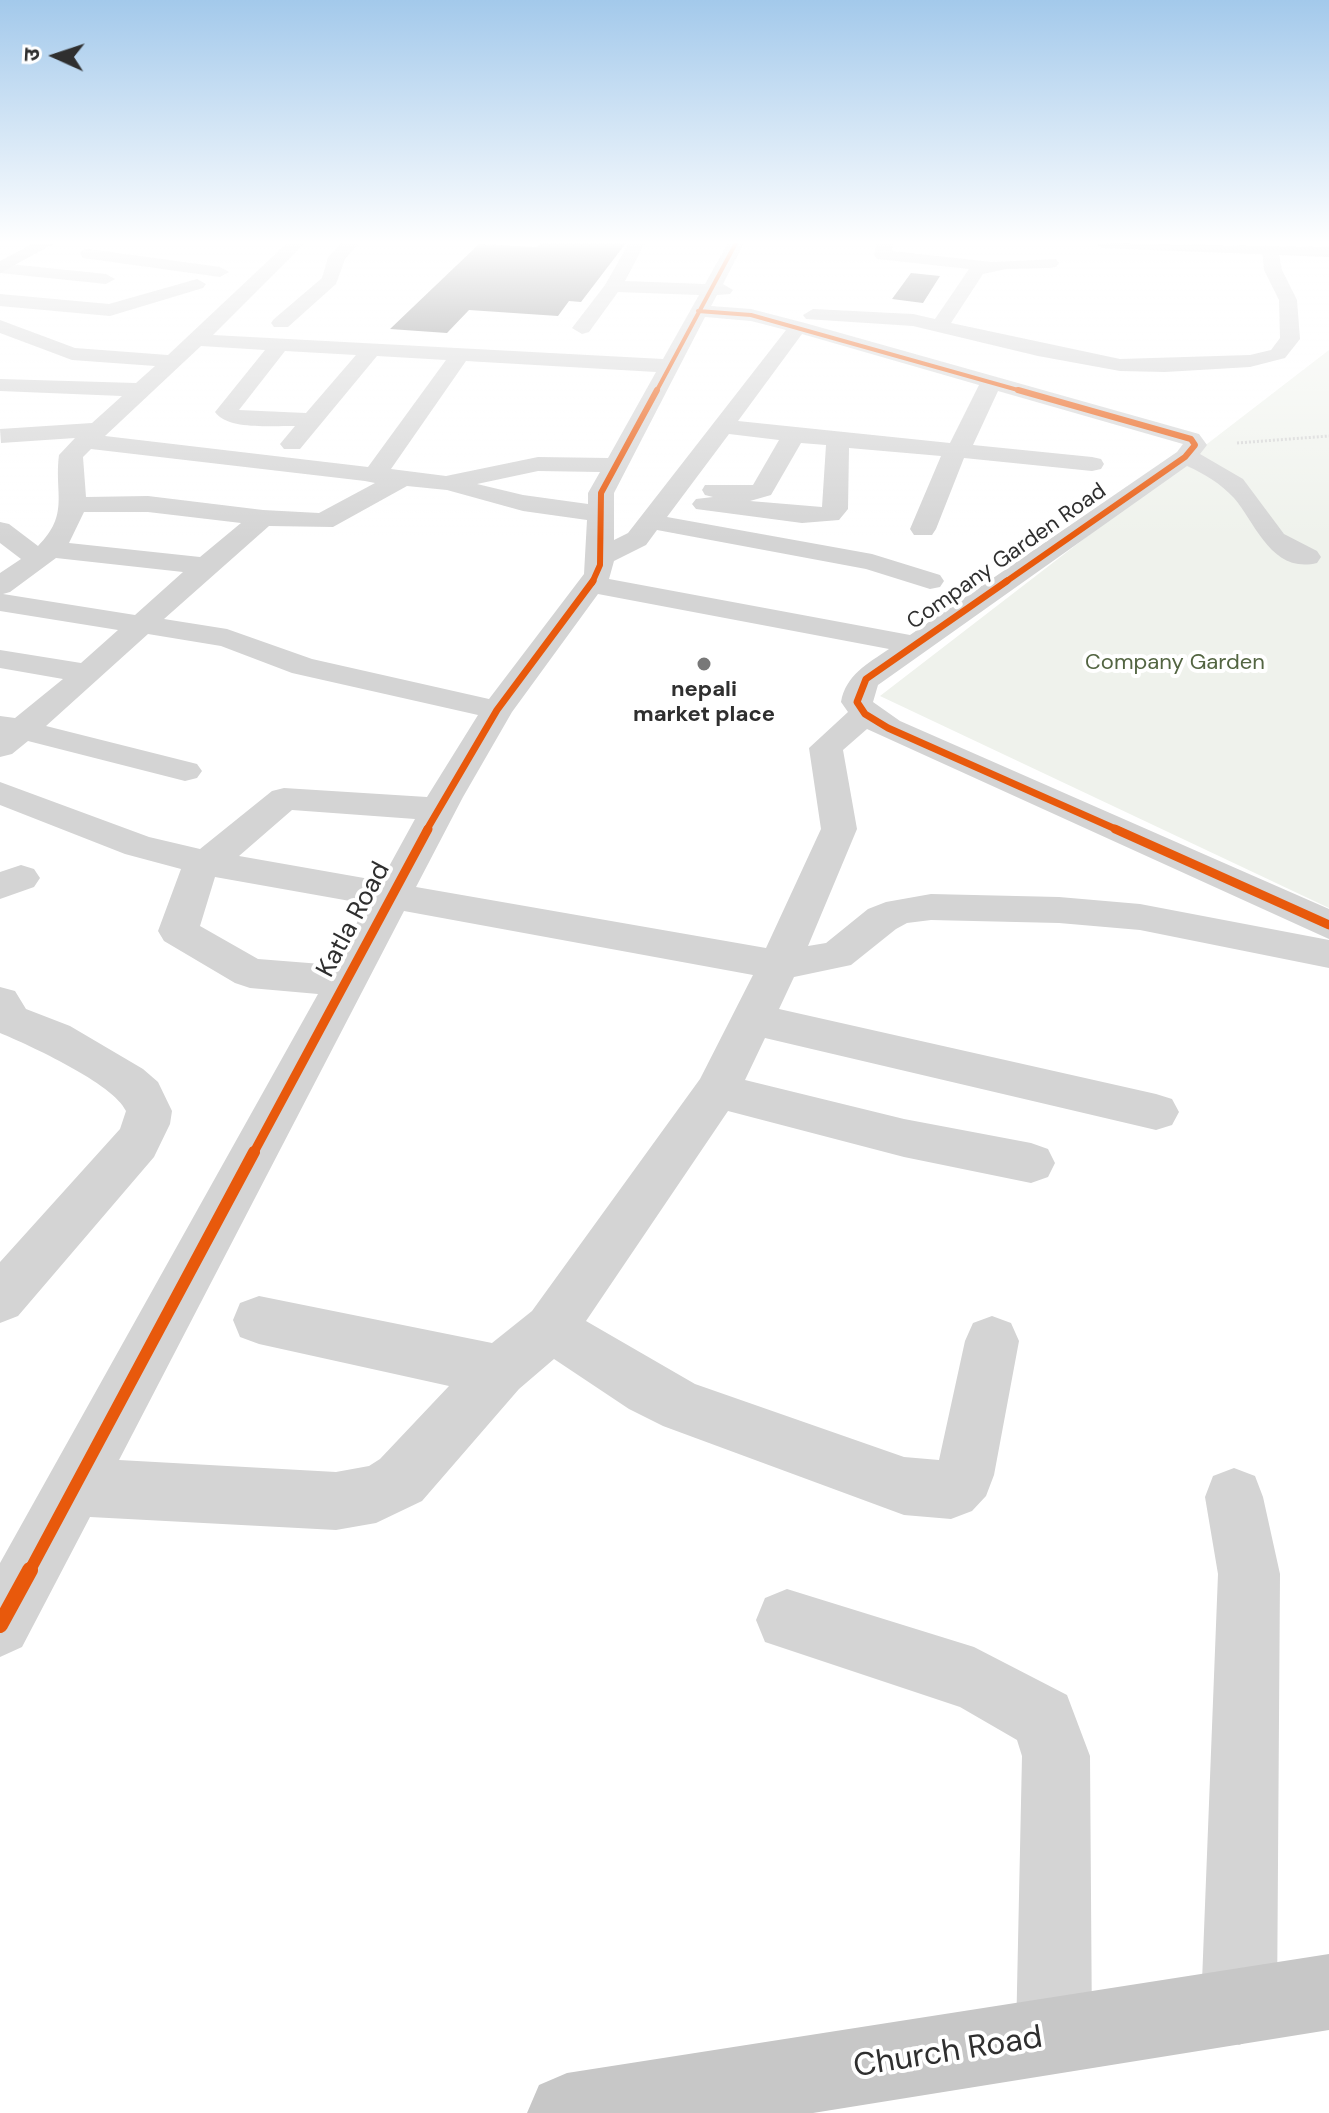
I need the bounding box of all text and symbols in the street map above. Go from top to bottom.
north arrow [16,16,96,96]
text: उ [17,48,46,62]
street label: Company Garden Road [902,478,1112,636]
park label: Company Garden [1085,650,1265,676]
marker: nepali market place [695,655,713,673]
place label: nepali market place [633,677,775,728]
street label: Katla Road [311,857,397,983]
street label: Church Road [851,2019,1045,2087]

